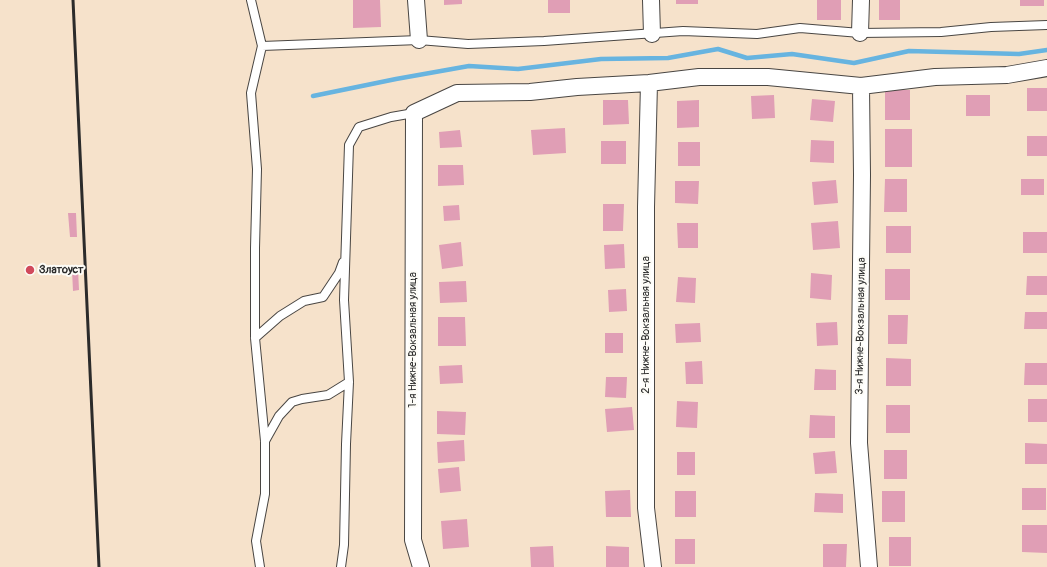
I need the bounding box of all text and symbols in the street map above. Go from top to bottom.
street label: 2-я Нижне-Вокзальная улица [639,256,653,394]
street label: 3-я Нижне-Вокзальная улица [853,257,869,395]
place label: Златоуст [39,263,83,277]
marker: Златоуст [24,264,36,276]
street label: 1-я Нижне-Вокзальная улица [406,272,420,408]

